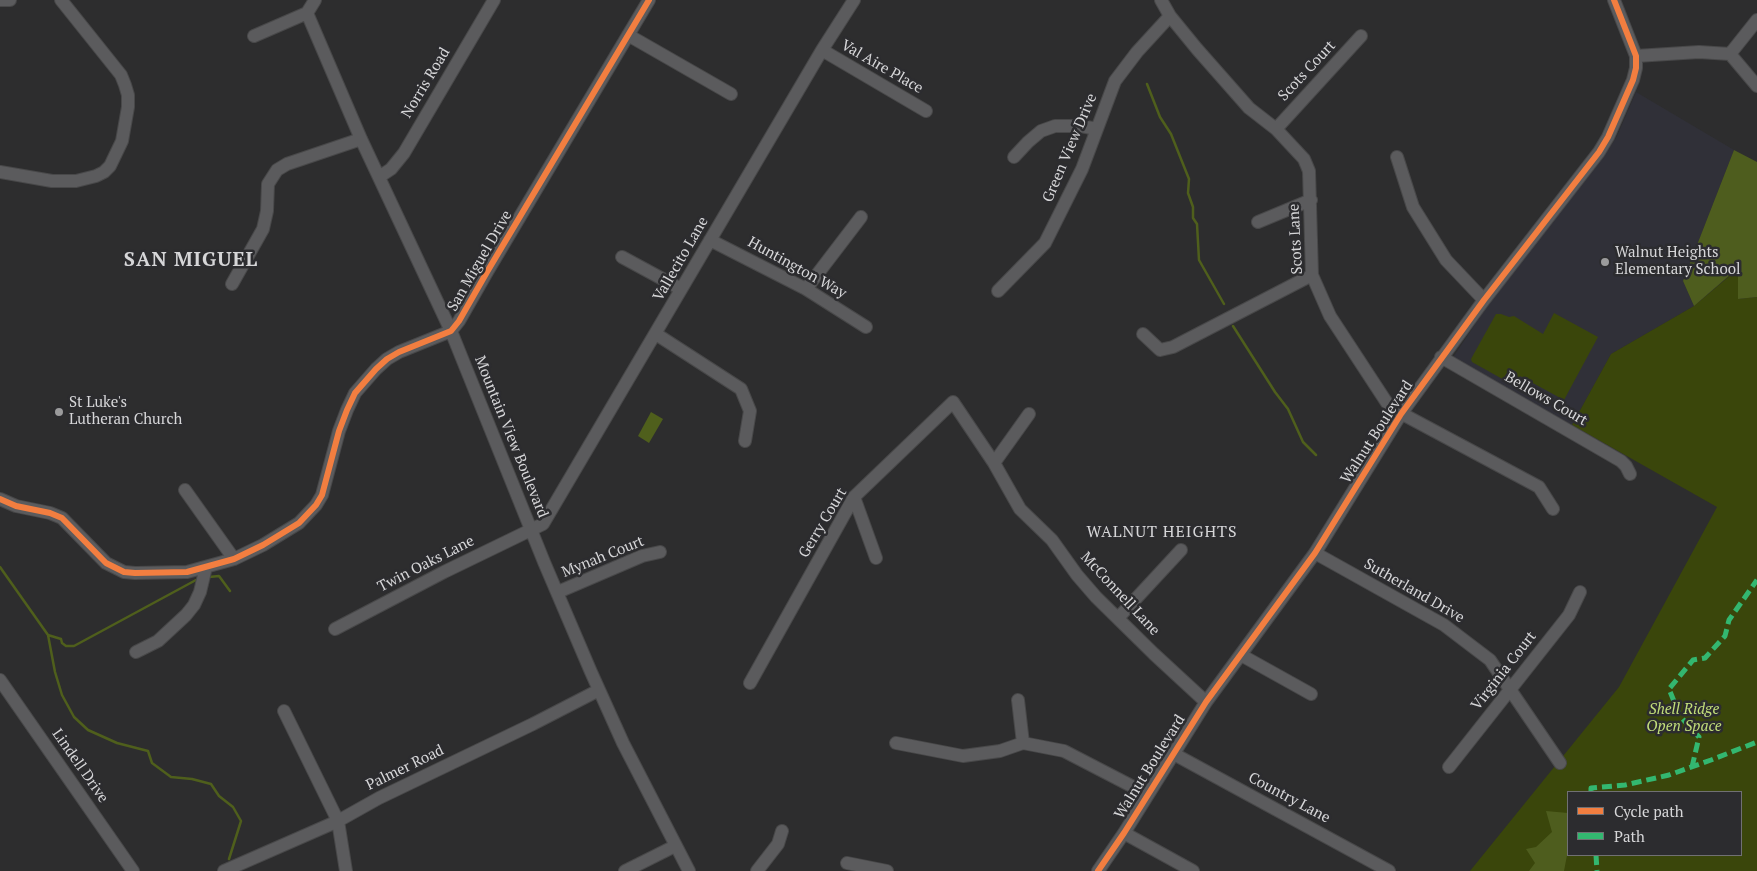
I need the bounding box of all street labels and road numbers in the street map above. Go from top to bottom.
street label: Val Aire Place [838,36,926,98]
street label: Scots Court [1274,37,1340,105]
street label: Norris Road [398,45,454,121]
street label: Green View Drive [1039,91,1101,205]
street label: Scots Lane [1285,203,1307,275]
street label: San Miguel Drive [444,207,516,315]
street label: Vallecito Lane [650,214,712,304]
street label: Huntington Way [745,233,849,303]
street label: Mountain View Boulevard [470,353,552,521]
street label: Bellows Court [1501,368,1591,430]
street label: Walnut Boulevard [1337,377,1417,487]
street label: Gerry Court [795,485,851,561]
street label: Twin Oaks Lane [375,532,477,596]
street label: Mynah Court [559,532,647,582]
street label: McConnell Lane [1077,548,1163,640]
street label: Sutherland Drive [1361,555,1467,627]
street label: Virginia Court [1468,628,1540,714]
street label: Walnut Boulevard [1111,712,1189,822]
street label: Lindell Drive [48,726,112,806]
street label: Palmer Road [363,741,447,795]
street label: Country Lane [1245,769,1333,827]

